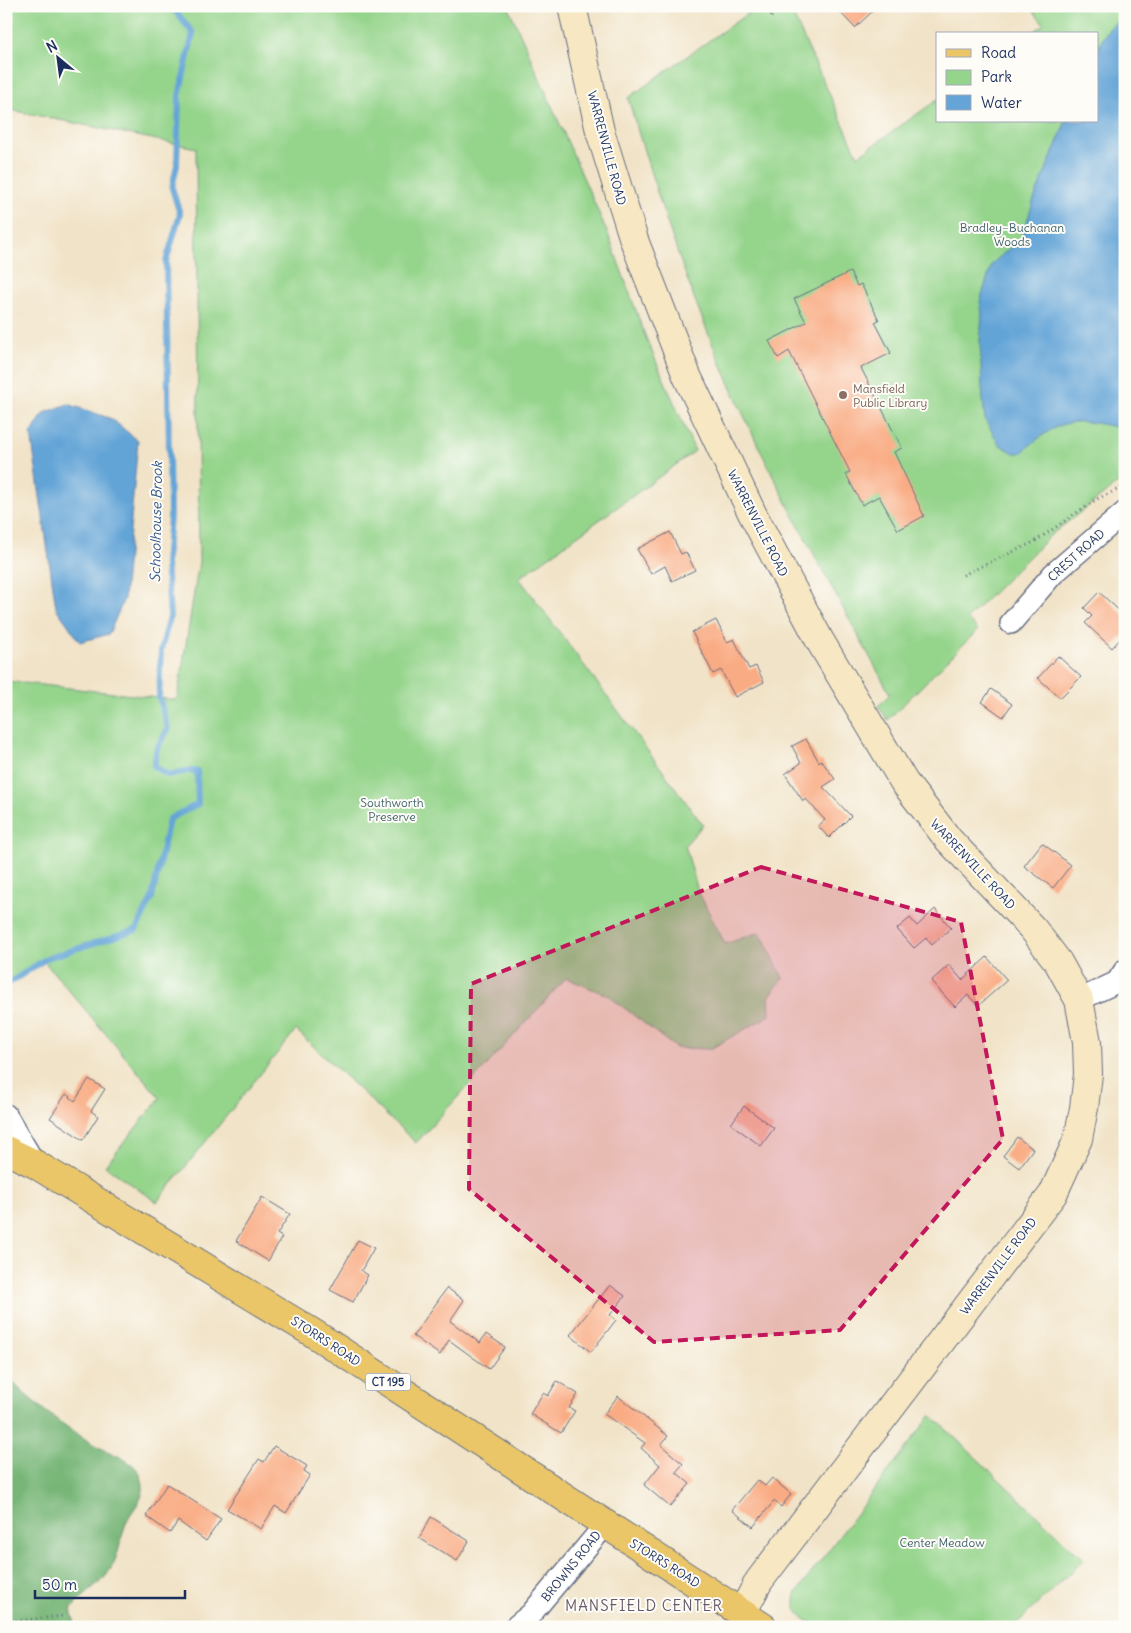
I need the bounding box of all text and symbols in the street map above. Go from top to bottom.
north arrow [32,32,82,82]
legend [936,32,1098,122]
text: N [43,36,60,57]
text: Road [981,43,1016,62]
text: Park [981,67,1012,86]
street label: WARRENVILLE ROAD [585,89,629,207]
text: Water [981,93,1022,112]
park label: Bradley–Buchanan Woods [960,220,1064,249]
place label: Mansfield Public Library [853,381,927,410]
marker: Mansfield Public Library [837,389,849,401]
water label: Schoolhouse Brook [146,461,166,583]
street label: WARRENVILLE ROAD [725,467,791,579]
street label: CREST ROAD [1044,526,1108,584]
park label: Southworth Preserve [360,795,424,824]
street label: WARRENVILLE ROAD [927,816,1019,912]
street label: WARRENVILLE ROAD [957,1214,1039,1318]
street label: STORRS ROAD [288,1313,364,1369]
road number: CT 195 [366,1374,410,1390]
street label: BROWNS ROAD [538,1528,604,1604]
park label: Center Meadow [899,1535,985,1550]
street label: STORRS ROAD [627,1536,703,1590]
scale bar [35,1568,185,1600]
text: 50 m [42,1575,77,1594]
district label: MANSFIELD CENTER [565,1596,723,1615]

